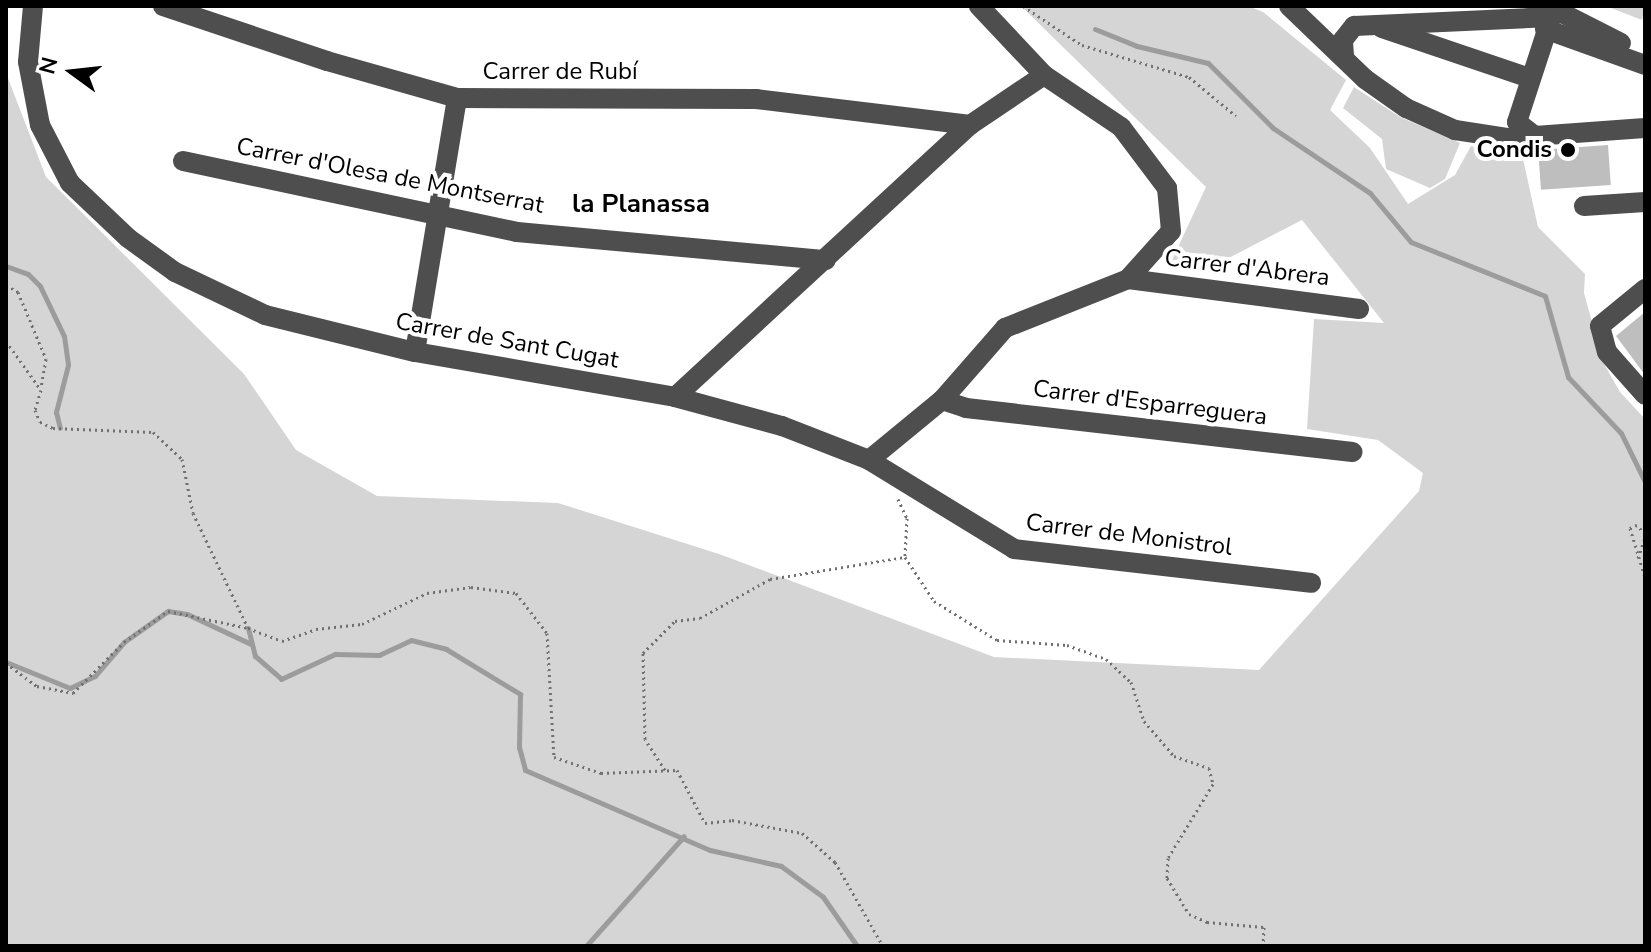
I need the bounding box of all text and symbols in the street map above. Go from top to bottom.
north arrow [32,32,112,112]
text: N [32,54,65,78]
street label: Carrer de Rubí [482,58,638,86]
street label: Carrer d'Olesa de Montserrat [234,132,546,220]
place label: Condis [1476,136,1552,164]
marker: Condis [1559,141,1577,159]
district label: la Planassa [572,188,710,220]
street label: Carrer d'Abrera [1163,244,1331,292]
street label: Carrer de Sant Cugat [393,307,621,375]
street label: Carrer d'Esparreguera [1031,374,1269,432]
street label: Carrer de Monistrol [1024,508,1234,562]

